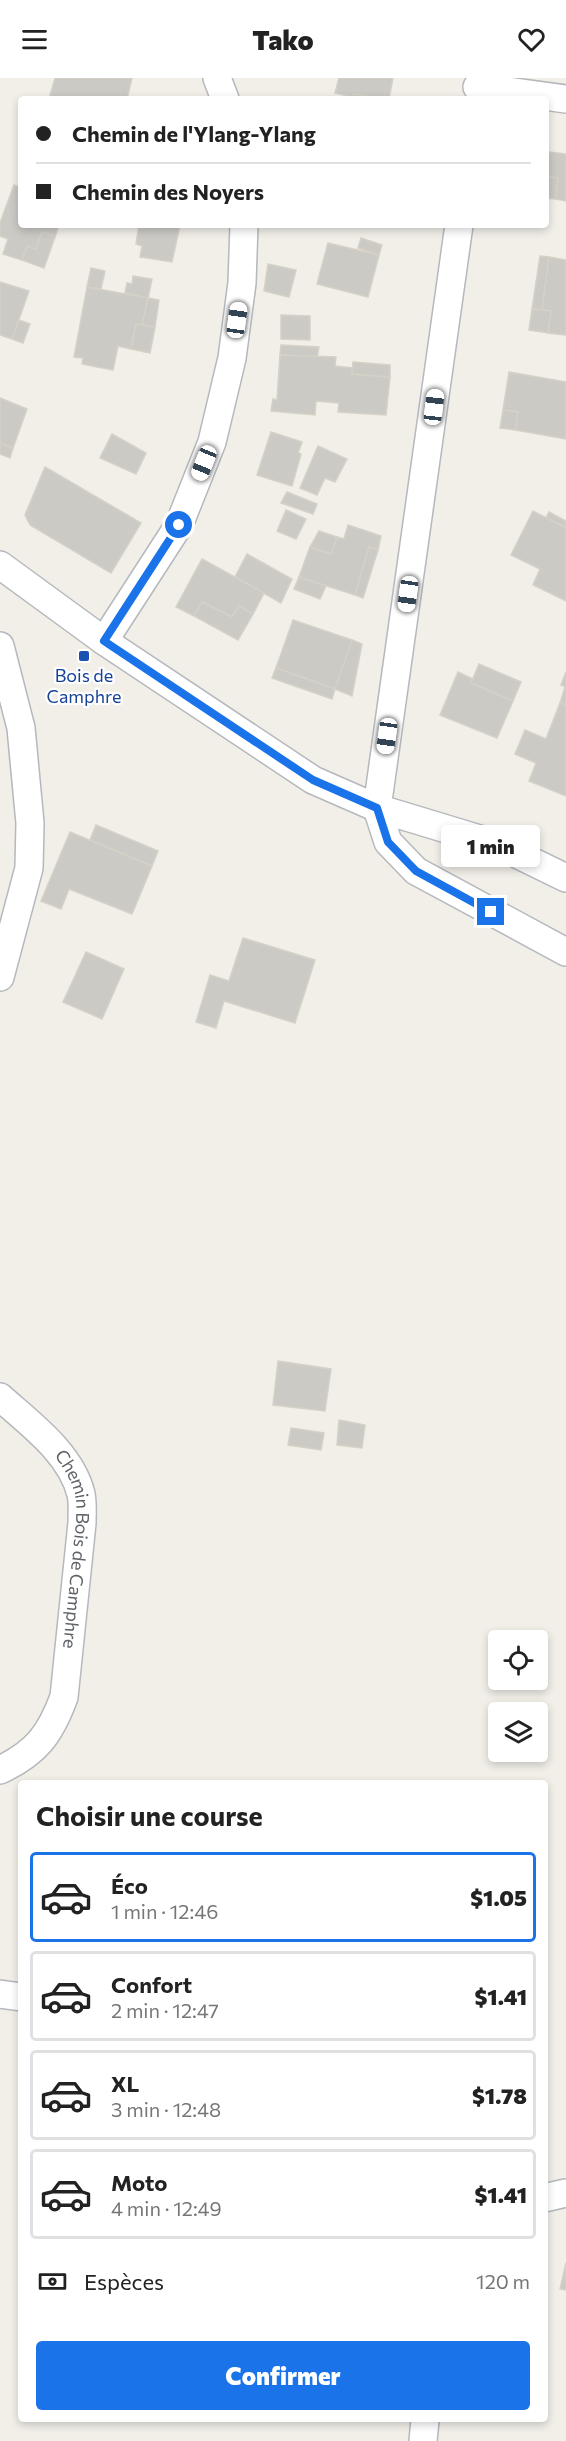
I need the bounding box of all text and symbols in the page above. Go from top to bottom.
icon: menu [18,23,51,56]
text: Tako [252,23,314,56]
icon: heart [515,23,548,56]
text: Chemin de l'Ylang-Ylang [72,120,316,147]
text: Chemin des Noyers [72,178,264,205]
car [226,301,248,339]
car [423,388,445,426]
car [189,443,219,483]
route start [165,511,192,538]
car [397,575,419,613]
marker: Bois de Camphre [77,649,91,663]
place label: Bois de Camphre [47,664,121,707]
car [376,717,398,755]
callout: 1 min [442,825,540,867]
text: 1 min [466,834,515,858]
route end [477,898,504,925]
street label: Chemin Bois de Camphre [51,1445,94,1650]
map controls [488,1630,548,1762]
button: locate [488,1630,548,1690]
button: layers [488,1702,548,1762]
text: Choisir une course [36,1799,263,1832]
icon: car [39,1870,93,1924]
text: Éco [111,1872,148,1899]
text: $1.05 [470,1884,527,1911]
text: 1 min · 12:46 [111,1899,218,1923]
icon: car [39,1969,93,2023]
text: Confort [111,1971,192,1998]
text: $1.41 [475,1983,527,2010]
text: 2 min · 12:47 [111,1998,219,2022]
icon: car [39,2068,93,2122]
text: XL [111,2070,139,2097]
text: $1.78 [472,2082,527,2109]
text: 3 min · 12:48 [111,2097,221,2121]
icon: car [39,2167,93,2221]
text: Moto [111,2169,167,2196]
text: $1.41 [475,2181,527,2208]
text: 4 min · 12:49 [111,2196,222,2220]
icon: cash [36,2265,69,2298]
text: Espèces [84,2268,164,2295]
text: 120 m [476,2269,530,2293]
button: Confirmer [36,2341,530,2410]

